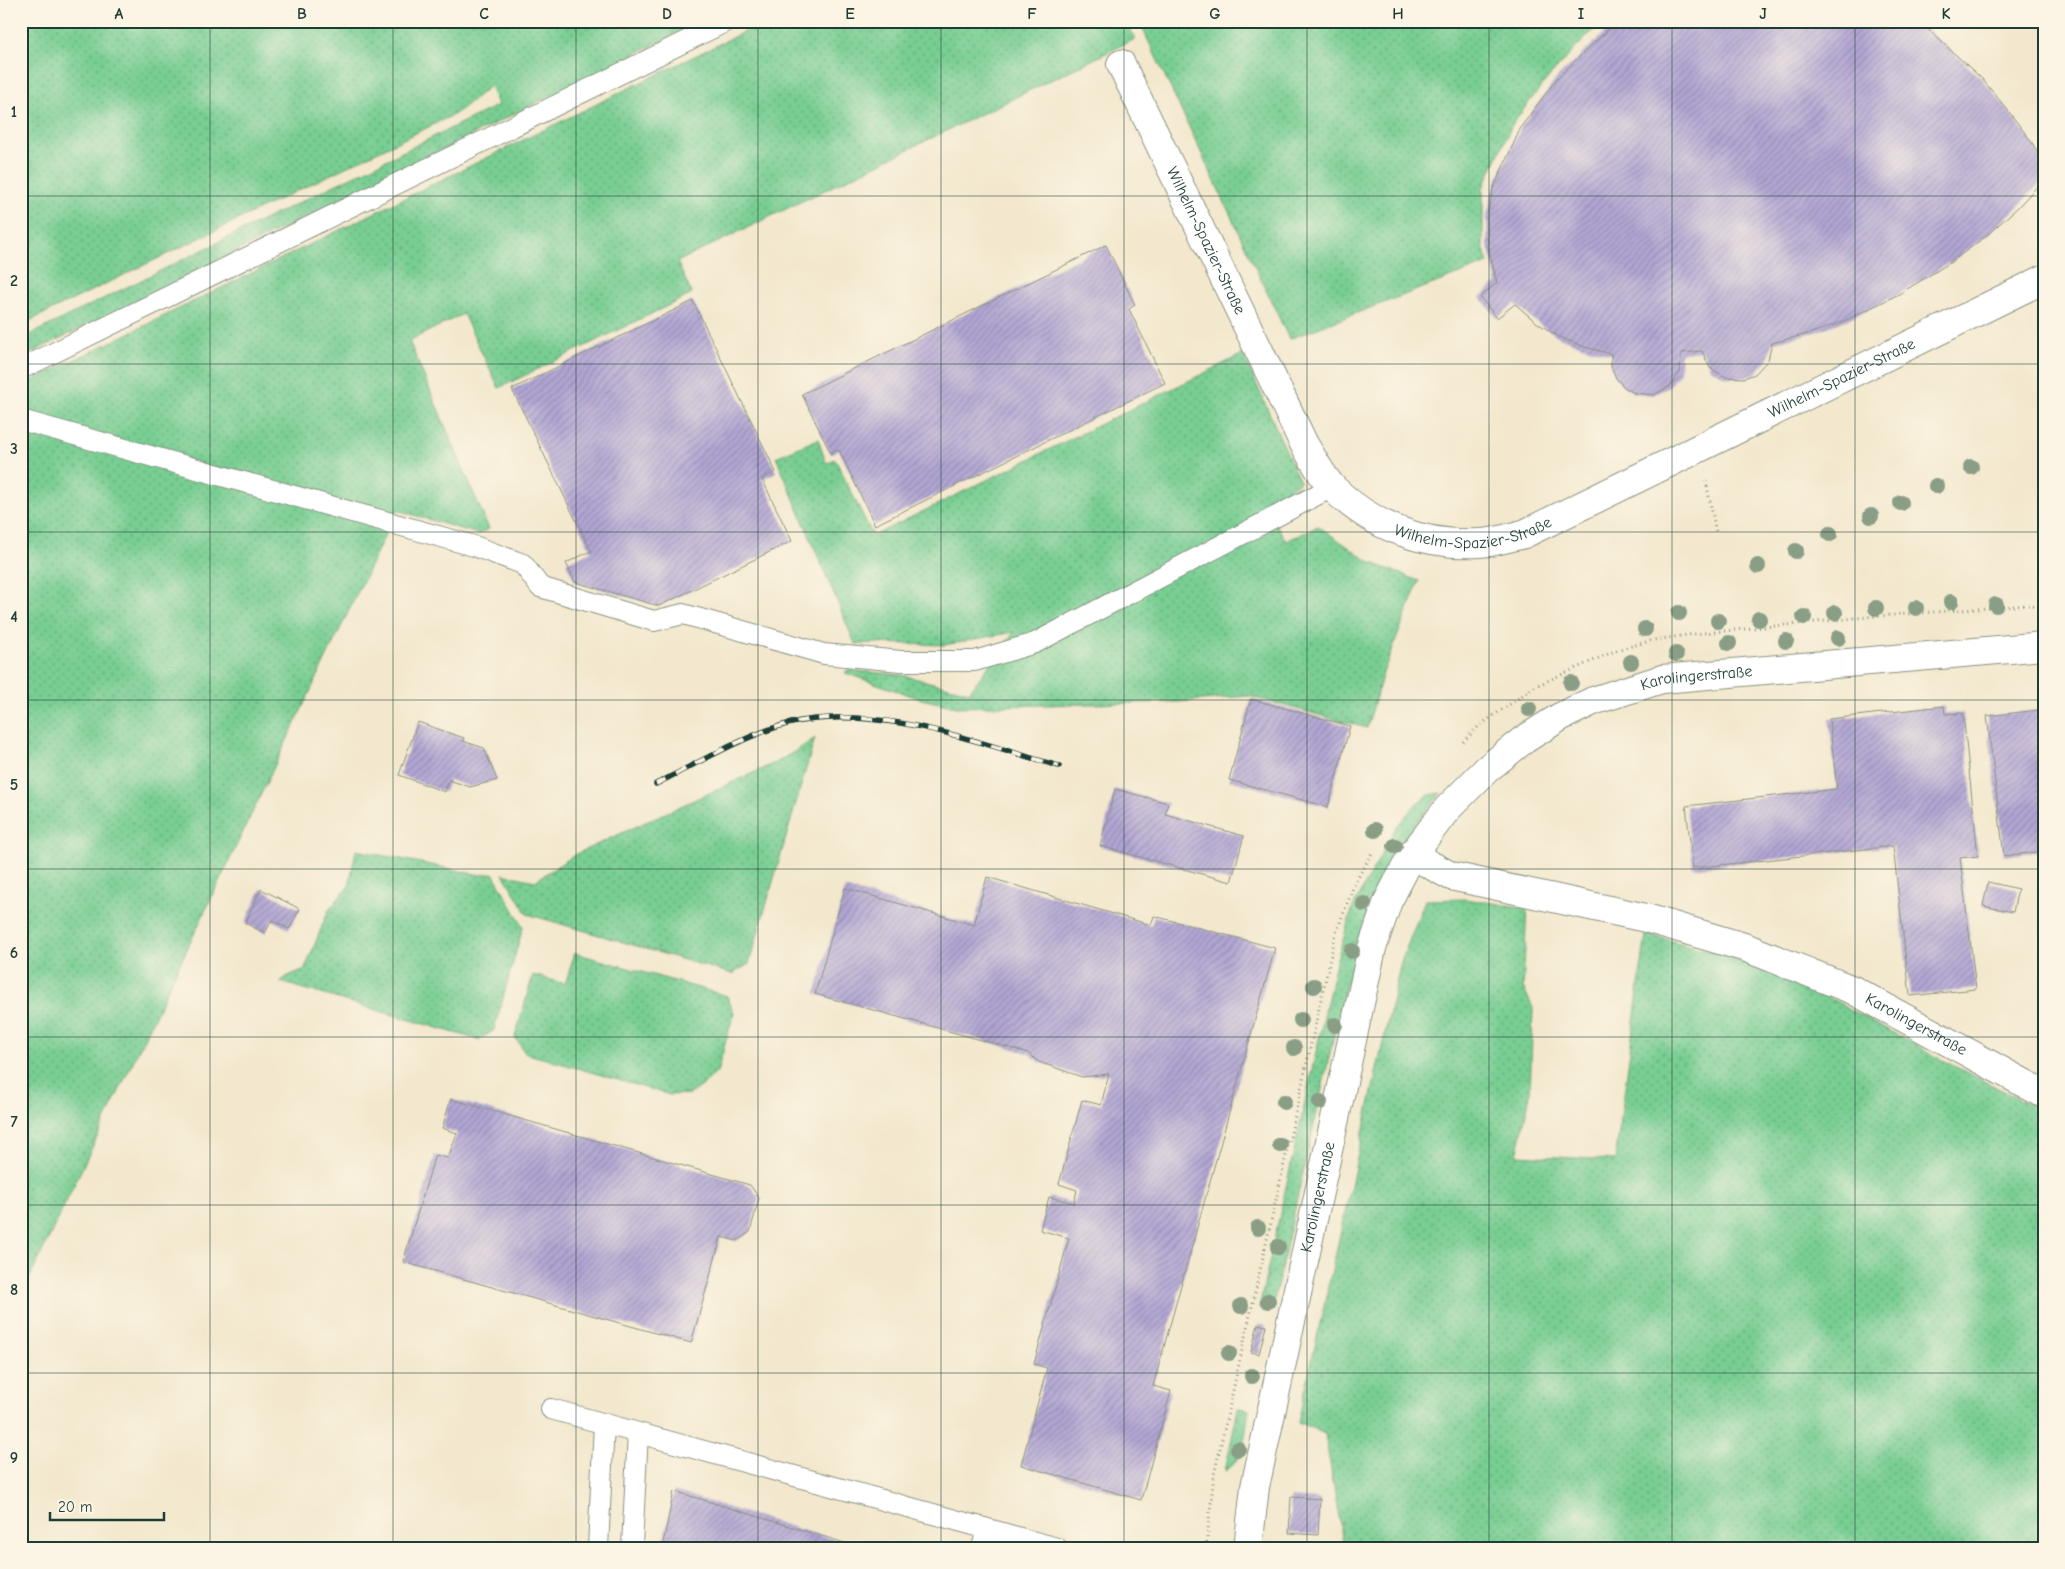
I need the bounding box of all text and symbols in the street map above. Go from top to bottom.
text: A [115,5,124,23]
text: B [297,5,307,23]
text: C [479,5,489,23]
text: D [662,5,672,23]
text: E [845,5,855,23]
text: F [1027,5,1037,23]
text: G [1209,5,1221,23]
text: H [1392,5,1404,23]
text: I [1578,5,1584,23]
text: J [1759,5,1767,23]
text: K [1941,5,1951,23]
text: 1 [11,103,17,121]
street label: Wilhelm-Spazier-Straße [1163,164,1249,317]
text: 2 [10,272,18,290]
street label: Wilhelm-Spazier-Straße [1765,335,1918,422]
text: 3 [10,440,18,458]
street label: Wilhelm-Spazier-Straße [1392,513,1554,552]
text: 4 [10,608,18,626]
street label: Karolingerstraße [1638,662,1753,694]
text: 5 [10,776,18,794]
text: 6 [10,944,18,962]
street label: Karolingerstraße [1862,990,1970,1059]
text: 7 [10,1113,18,1131]
street label: Karolingerstraße [1297,1140,1339,1254]
text: 8 [10,1281,18,1299]
text: 9 [10,1449,18,1467]
scale bar [50,1489,164,1521]
text: 20 m [58,1498,92,1516]

